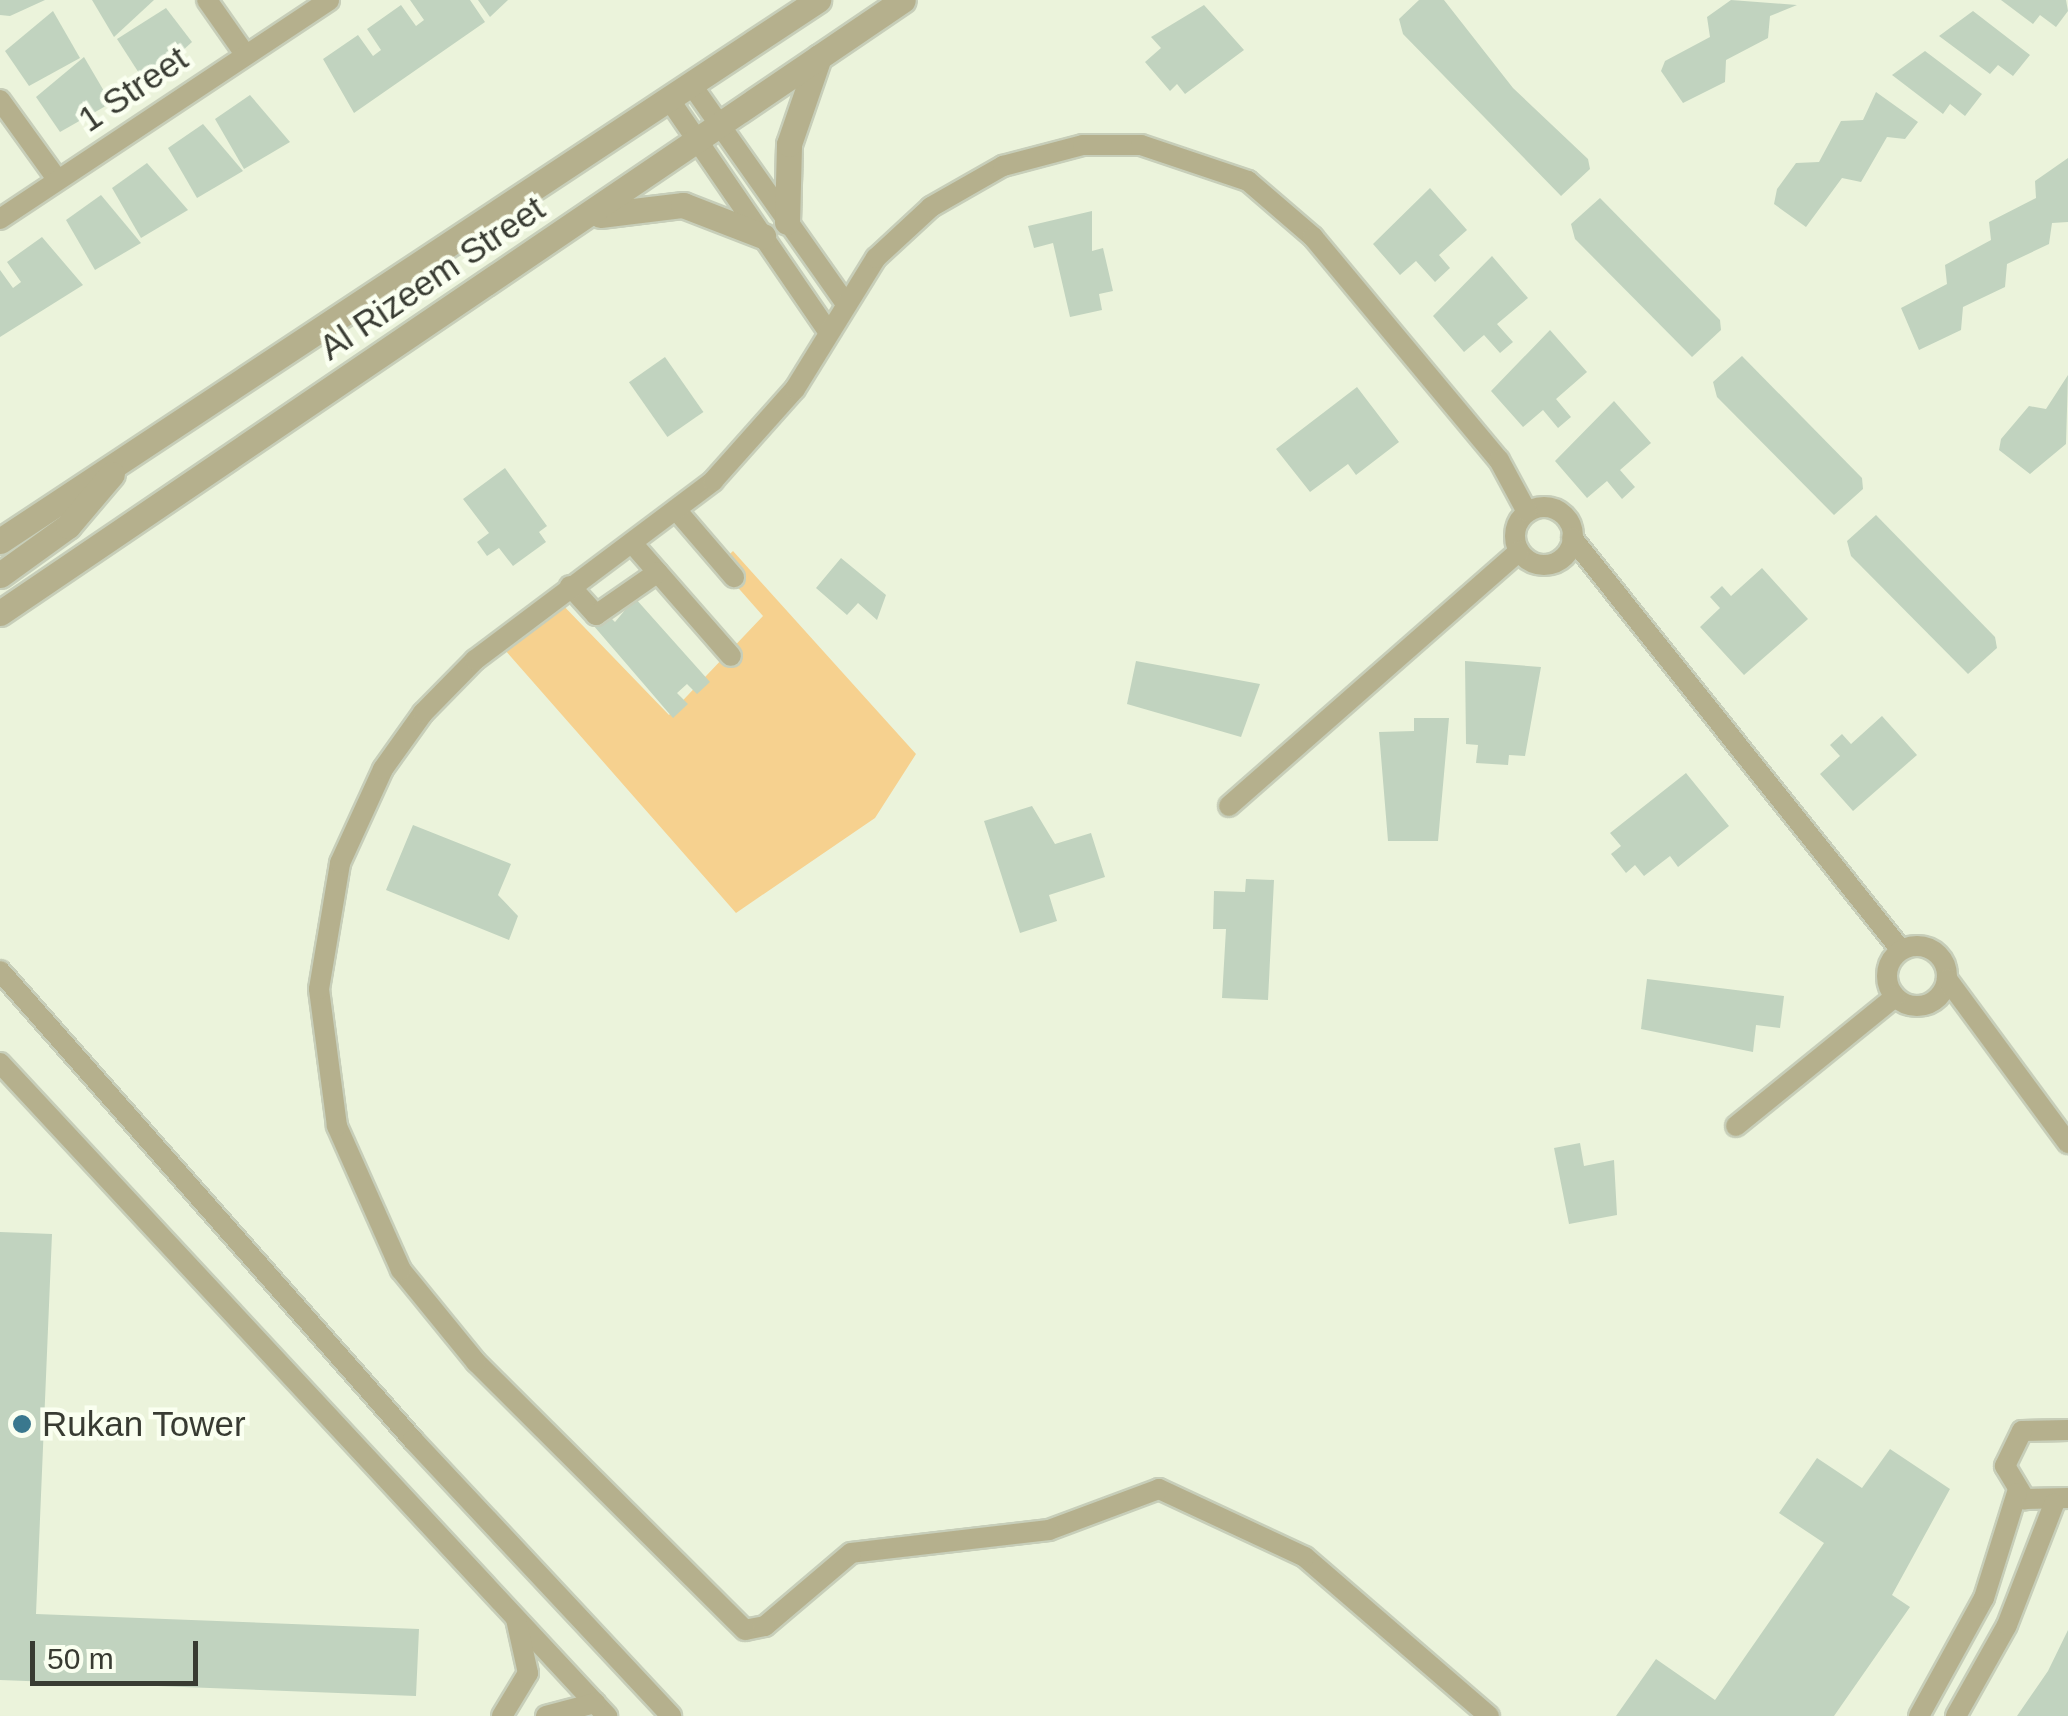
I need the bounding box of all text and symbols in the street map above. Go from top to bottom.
street label: 1 Street [70,37,196,141]
street label: Al Rizeem Street [311,187,553,369]
place label: Rukan Tower [42,1403,246,1445]
marker: Rukan Tower [11,1413,33,1435]
scale bar [35,1621,202,1683]
text: 50 m [47,1642,114,1675]

